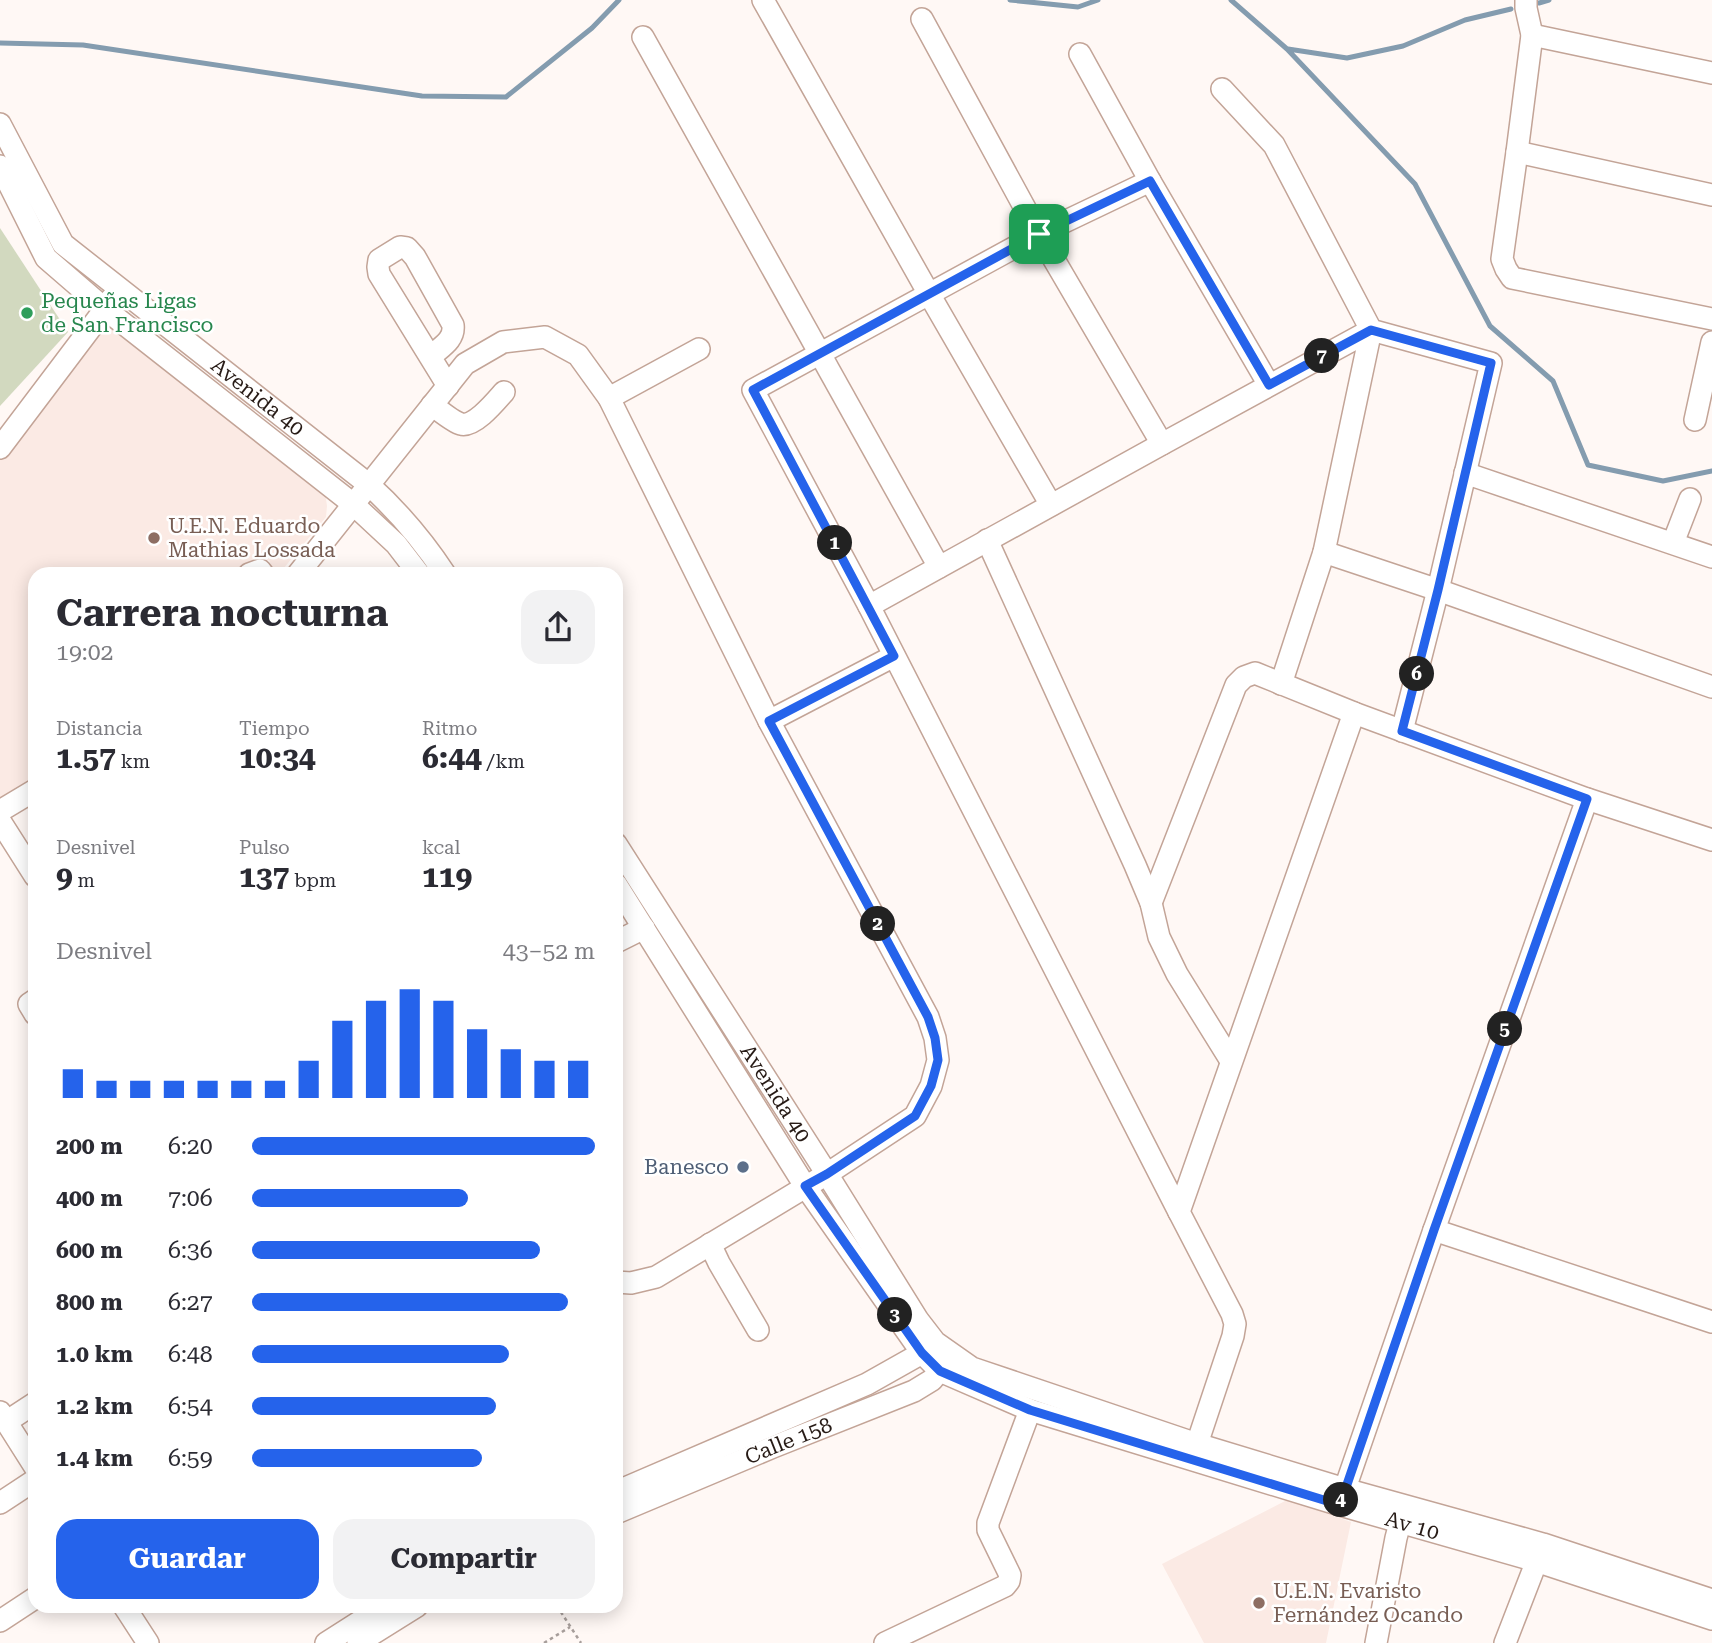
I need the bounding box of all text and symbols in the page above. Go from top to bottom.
pin [1009,204,1069,264]
icon: arrive [1020,215,1058,253]
place label: Pequeñas Ligas de San Francisco [41,289,214,337]
marker: Pequeñas Ligas de San Francisco [19,305,35,321]
pin: 7 [1304,338,1340,374]
text: 7 [1316,344,1327,367]
street label: Avenida 40 [206,353,309,441]
place label: U.E.N. Eduardo Mathias Lossada [168,514,336,562]
pin: 1 [818,526,852,560]
marker: U.E.N. Eduardo Mathias Lossada [146,530,162,546]
text: 1 [829,531,840,554]
button: share [521,590,595,664]
text: Carrera nocturna [56,591,388,635]
text: 19:02 [56,639,113,666]
pin: 6 [1400,656,1434,692]
text: 6 [1411,662,1422,685]
text: Distancia [56,717,142,740]
text: Tiempo [239,717,310,740]
text: Ritmo [422,717,477,740]
text: 1.57 [56,740,116,775]
text: 10:34 [239,740,316,775]
text: 6:44 [422,740,482,775]
text: km [116,750,150,773]
text: /km [482,750,525,773]
text: Desnivel [56,836,135,859]
text: Pulso [239,836,290,859]
text: kcal [422,836,460,859]
text: 9 [56,859,73,894]
text: 137 [239,859,289,894]
text: 119 [422,859,472,894]
text: m [73,869,95,892]
text: bpm [289,869,336,892]
pin: 2 [860,906,896,942]
text: 2 [872,912,883,935]
text: Desnivel [56,938,152,965]
text: 43–52 m [503,938,595,965]
pin: 5 [1488,1012,1522,1046]
text: 5 [1499,1017,1510,1040]
street label: Avenida 40 [735,1040,816,1147]
text: 200 m [56,1133,123,1160]
text: 6:20 [168,1133,213,1160]
place label: Banesco [644,1155,729,1179]
marker: Banesco [735,1159,751,1175]
text: 400 m [56,1185,123,1212]
text: 7:06 [168,1185,213,1212]
text: 600 m [56,1237,123,1264]
text: 6:36 [168,1237,213,1264]
text: 800 m [56,1289,123,1316]
text: 6:27 [168,1289,213,1316]
pin: 3 [878,1298,912,1332]
text: 3 [889,1303,900,1326]
text: 1.0 km [56,1341,133,1368]
text: 6:48 [168,1341,213,1368]
text: 1.2 km [56,1393,133,1420]
text: 6:54 [168,1393,213,1420]
street label: Calle 158 [742,1413,836,1469]
text: 1.4 km [56,1445,133,1472]
text: 6:59 [168,1445,213,1472]
pin: 4 [1324,1482,1358,1518]
text: 4 [1335,1488,1346,1511]
street label: Av 10 [1382,1507,1442,1545]
button: Guardar [56,1519,319,1599]
button: Compartir [333,1519,595,1599]
place label: U.E.N. Evaristo Fernández Ocando [1273,1579,1463,1627]
marker: U.E.N. Evaristo Fernández Ocando [1251,1595,1267,1611]

